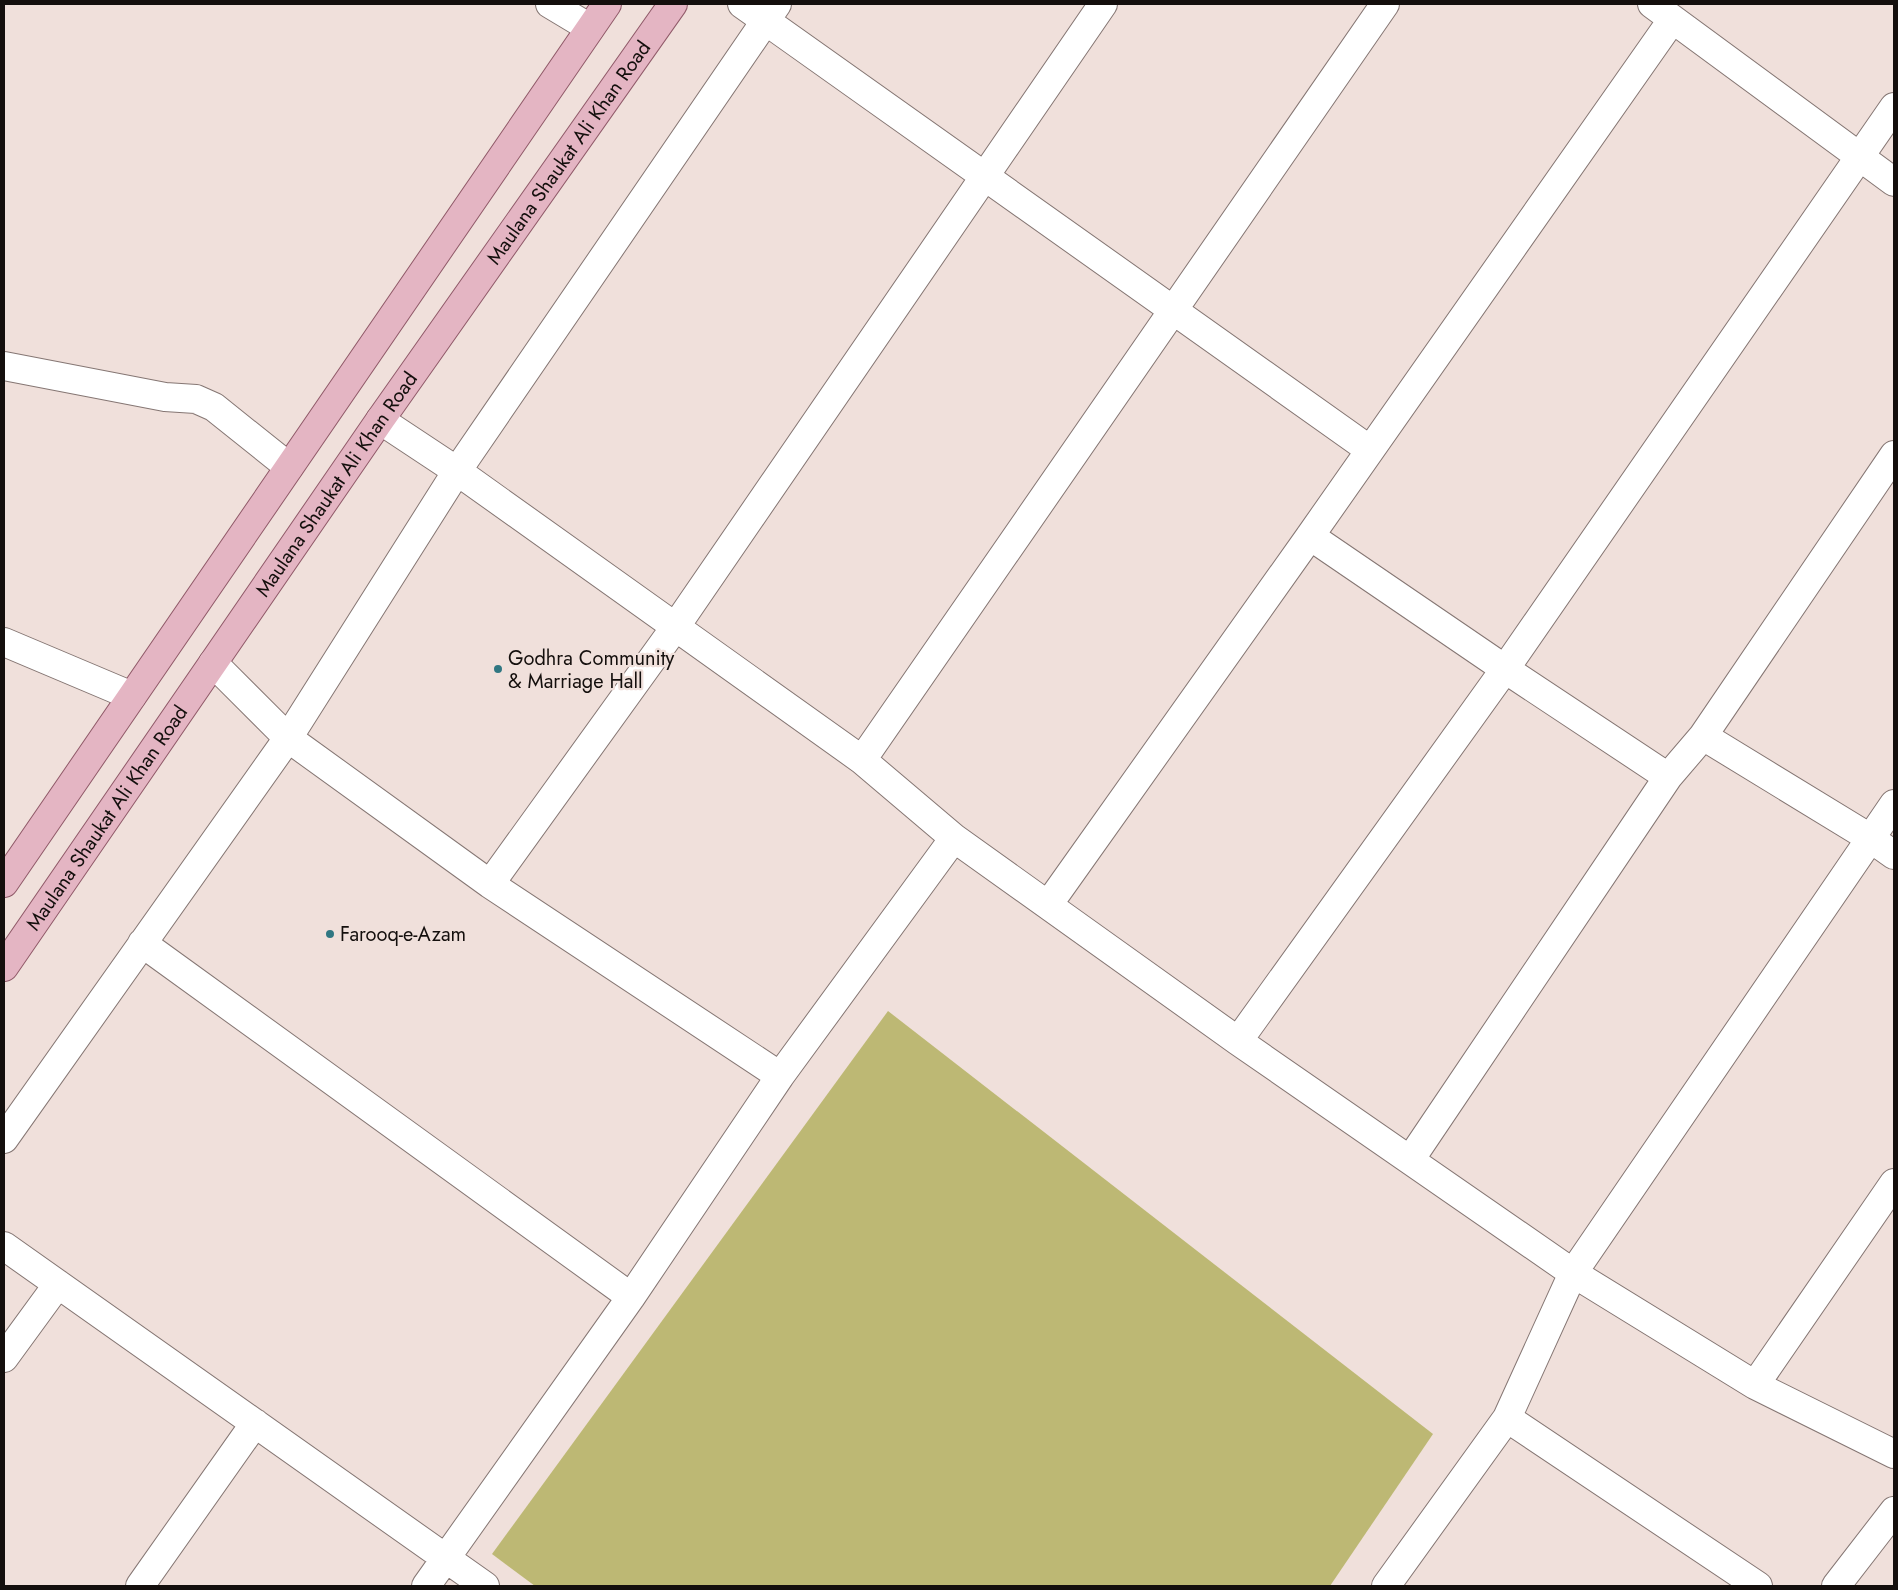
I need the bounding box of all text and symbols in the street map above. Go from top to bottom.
street label: Maulana Shaukat Ali Khan Road [480,35,658,271]
street label: Maulana Shaukat Ali Khan Road [249,366,425,603]
place label: Godhra Community & Marriage Hall [508,644,675,696]
marker: Godhra Community & Marriage Hall [492,663,504,675]
street label: Maulana Shaukat Ali Khan Road [19,700,195,937]
place label: Farooq-e-Azam [340,920,466,949]
marker: Farooq-e-Azam [324,928,336,940]

